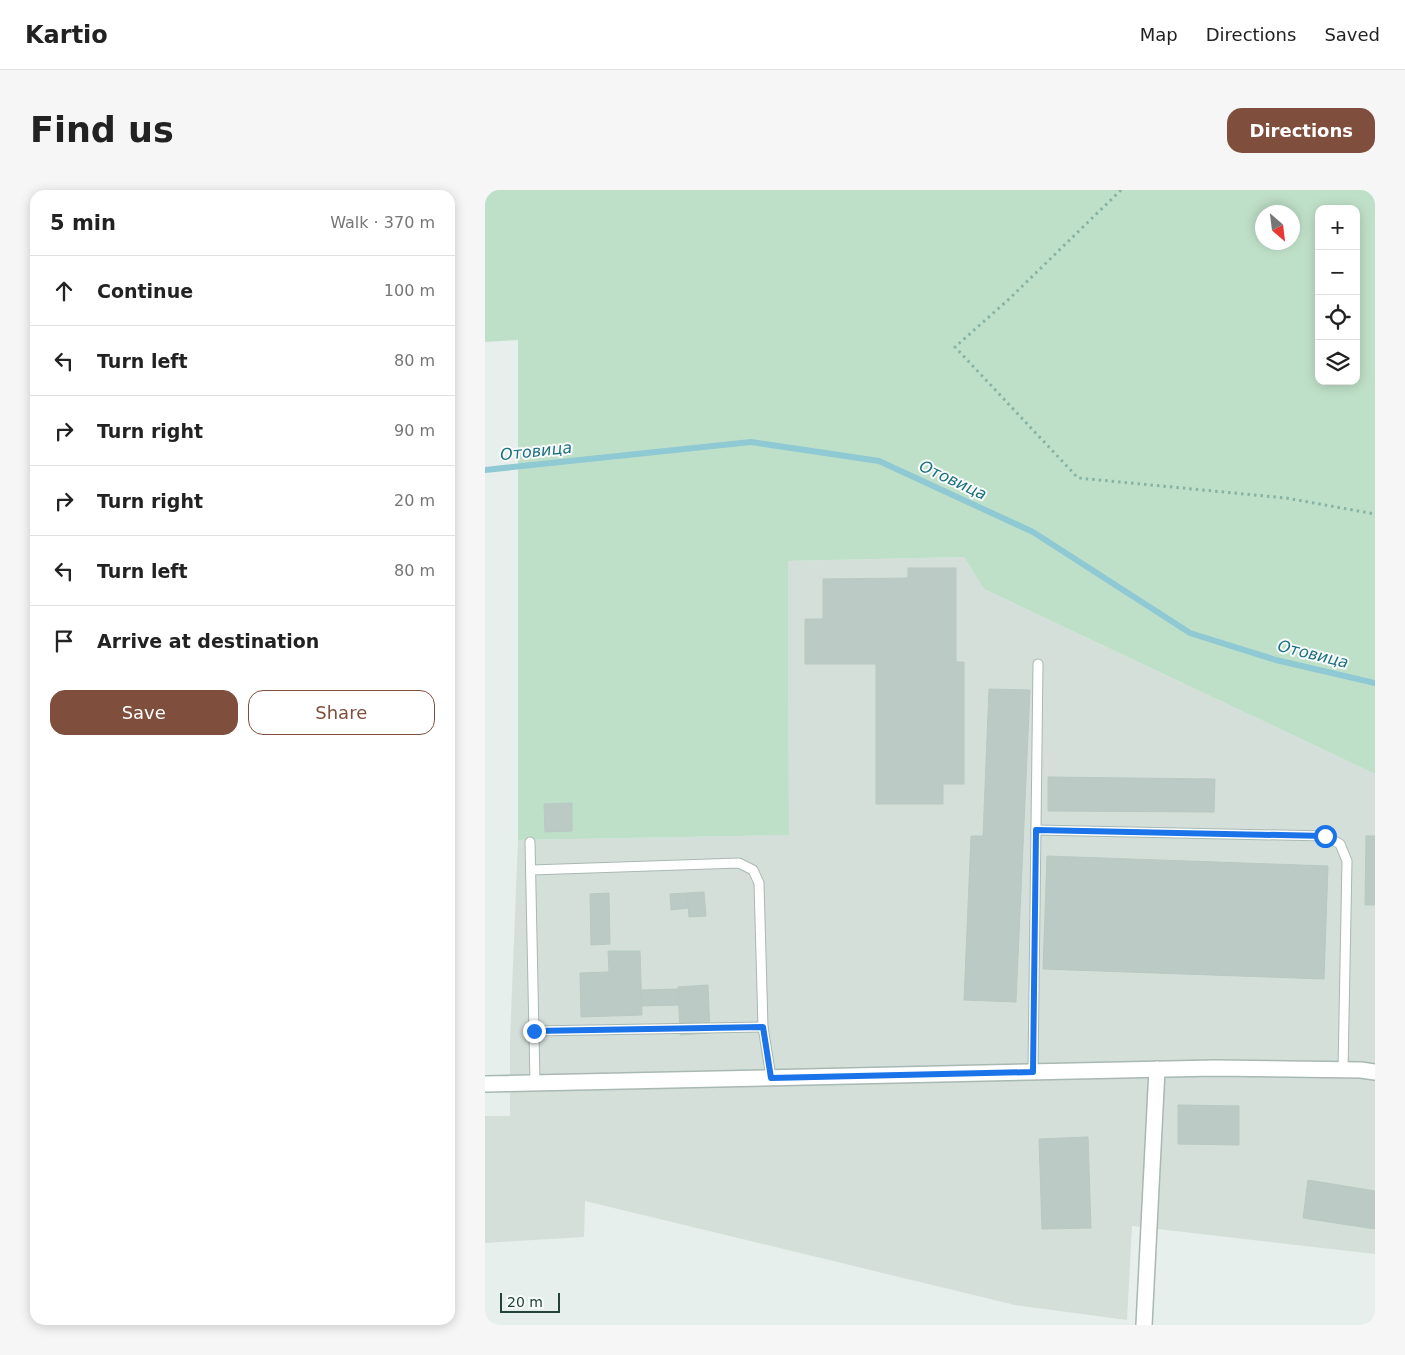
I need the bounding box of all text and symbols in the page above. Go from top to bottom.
text: Kartio [25,21,108,49]
text: Map [1140,24,1178,45]
text: Directions [1206,24,1296,45]
text: Saved [1324,24,1380,45]
button: Directions [1227,108,1375,153]
text: Find us [30,110,174,150]
north arrow [1255,205,1300,250]
map controls [1315,205,1360,385]
button: + [1315,205,1360,250]
text: 5 min [50,211,116,235]
text: Walk · 370 m [330,213,435,232]
button: − [1315,250,1360,295]
icon: ahead [50,277,78,305]
text: Continue [97,280,193,302]
text: 100 m [384,281,435,300]
button: locate [1315,295,1360,340]
button: layers [1315,340,1360,385]
icon: left [50,347,78,375]
text: Turn left [97,350,188,372]
text: 80 m [394,351,435,370]
icon: right [50,417,78,445]
text: Turn right [97,420,203,442]
text: 90 m [394,421,435,440]
water label: Отовица [499,438,573,464]
water label: Отовица [916,456,990,504]
icon: right [50,487,78,515]
text: Turn right [97,490,203,512]
text: 20 m [394,491,435,510]
icon: left [50,557,78,585]
text: Turn left [97,560,188,582]
text: 80 m [394,561,435,580]
icon: arrive [50,627,78,655]
text: Arrive at destination [97,630,319,652]
water label: Отовица [1276,636,1350,672]
button: Save [50,690,238,735]
button: Share [248,690,435,735]
route start [1314,825,1337,848]
route end [523,1020,546,1043]
scale bar [500,1290,560,1313]
text: 20 m [507,1294,543,1310]

